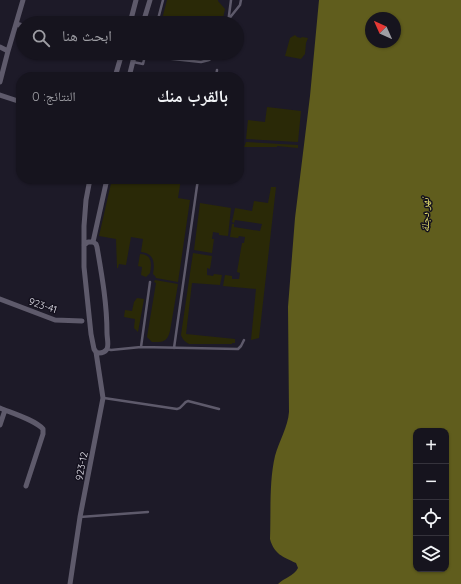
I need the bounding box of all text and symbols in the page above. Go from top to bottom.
north arrow [365,12,401,48]
search box [16,16,244,60]
text: ابحث هنا [62,26,112,45]
icon: search [30,27,52,49]
text: بالقرب منك [157,85,228,106]
text: النتائج: 0 [32,88,76,104]
water label: نهر دجلة [418,196,432,232]
street label: 923-41 [27,295,59,316]
map controls [413,428,449,572]
button: + [413,428,449,464]
street label: 923-12 [72,450,91,482]
button: − [413,464,449,500]
button: locate [413,500,449,536]
button: layers [413,536,449,572]

